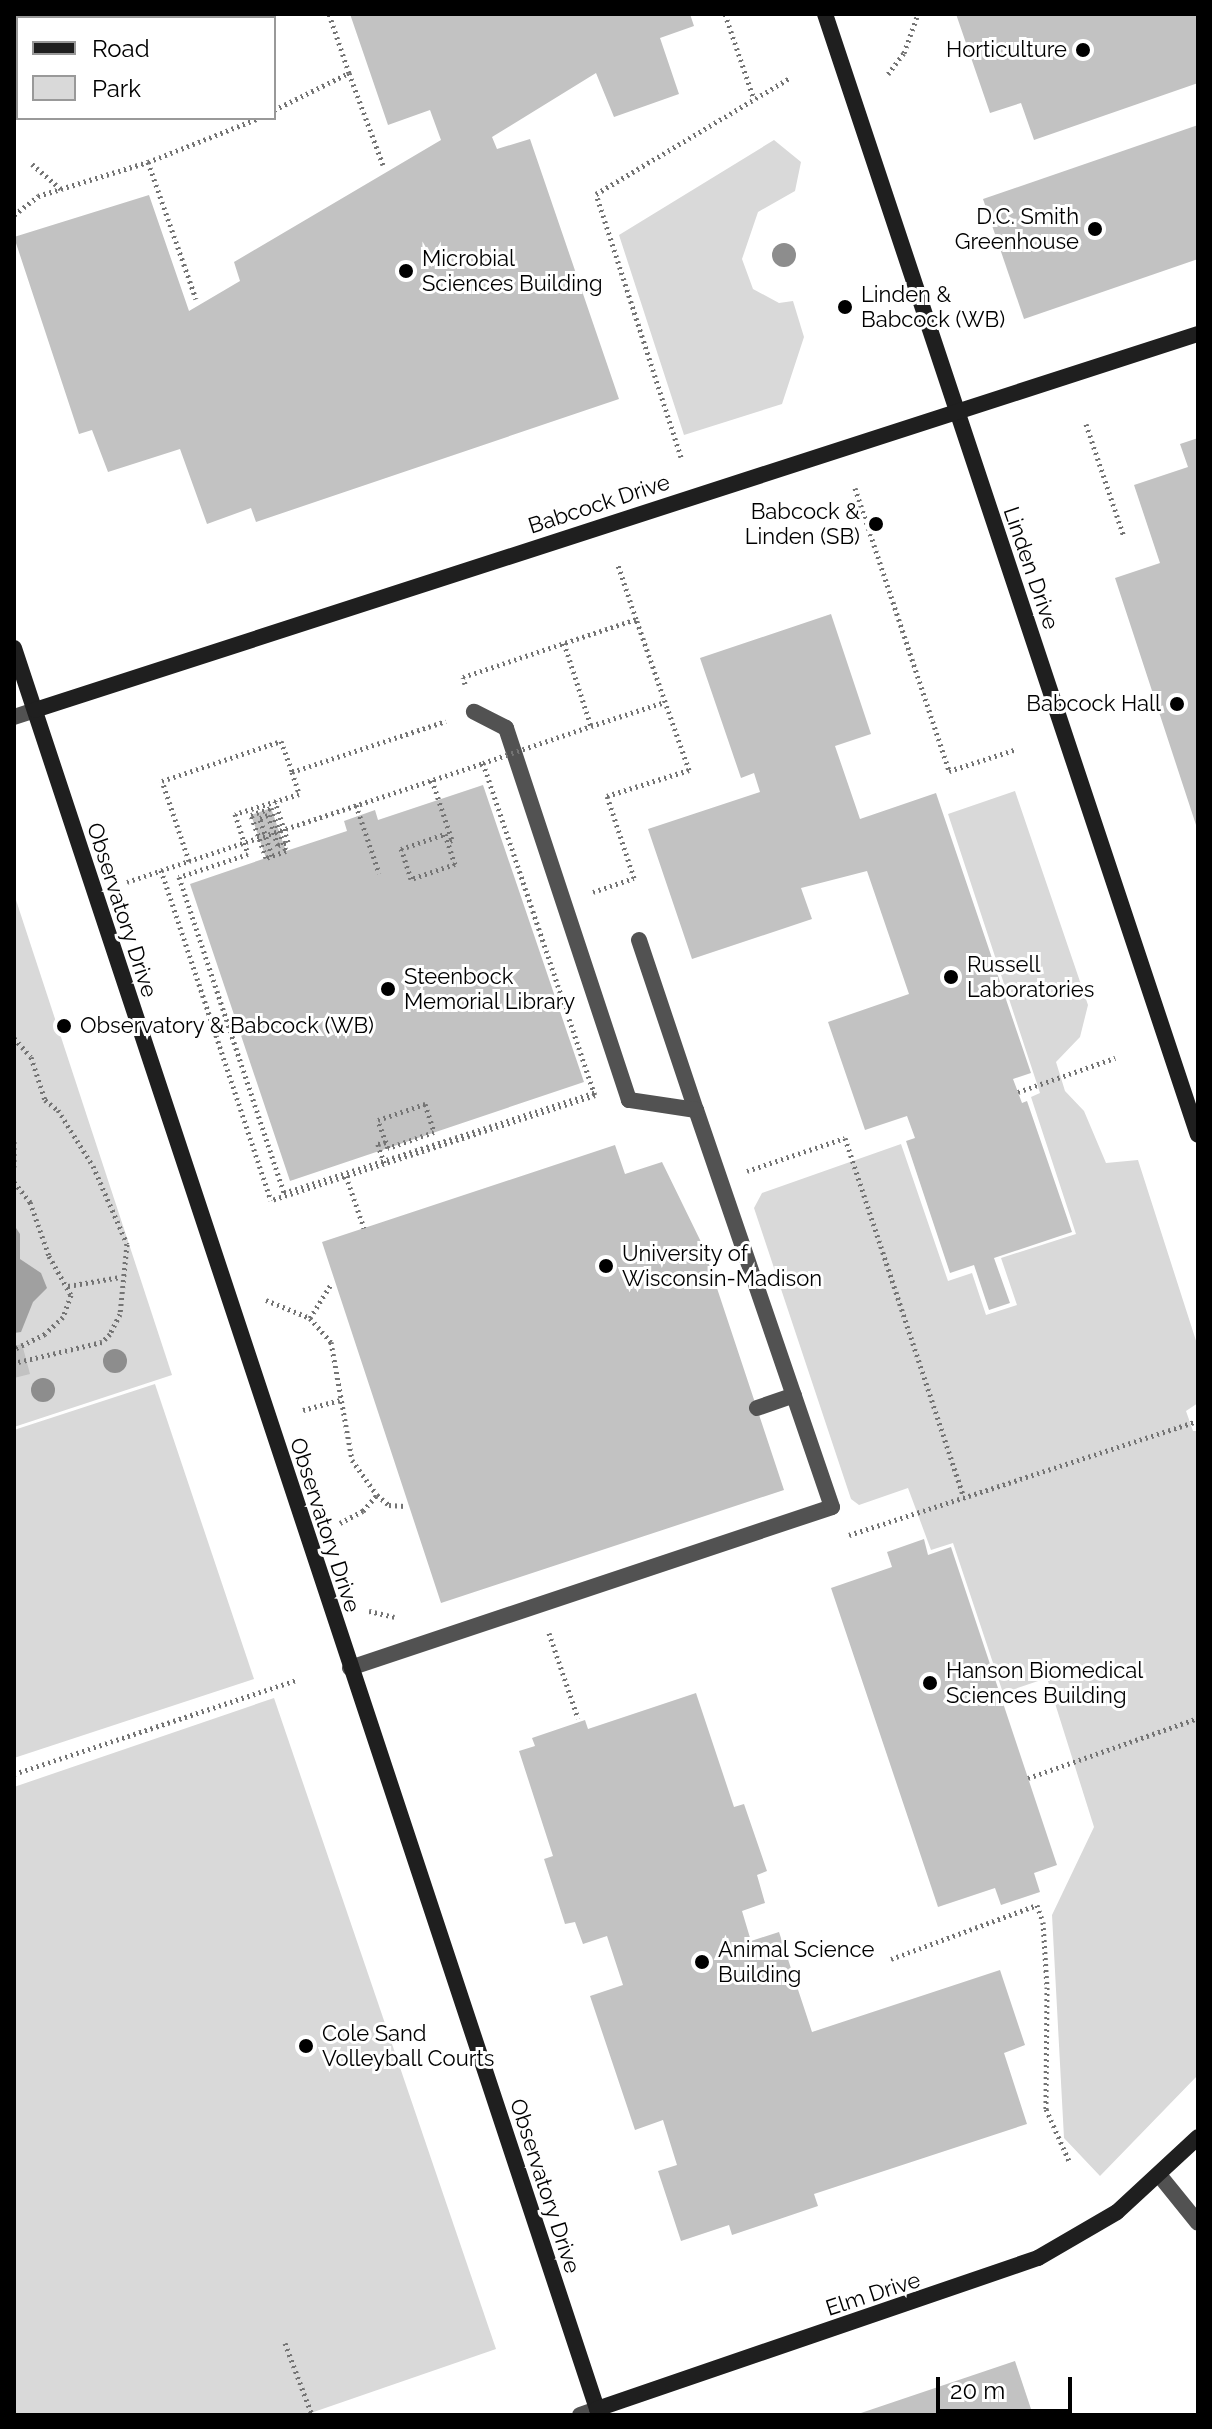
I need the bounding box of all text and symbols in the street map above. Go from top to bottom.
legend [16,16,276,120]
text: Road [92,34,150,63]
place label: Horticulture [946,37,1067,63]
marker: Horticulture [1074,41,1092,59]
text: Park [92,74,141,103]
place label: D.C. Smith Greenhouse [955,203,1079,254]
marker: D.C. Smith Greenhouse [1086,220,1104,238]
place label: Microbial Sciences Building [422,245,602,296]
marker: Microbial Sciences Building [397,262,415,280]
place label: Linden & Babcock (WB) [861,281,1005,332]
marker: Linden & Babcock (WB) [836,298,854,316]
street label: Babcock Drive [525,469,673,539]
place label: Babcock & Linden (SB) [745,498,860,550]
street label: Linden Drive [998,503,1064,633]
marker: Babcock & Linden (SB) [867,515,885,533]
place label: Babcock Hall [1026,691,1161,717]
marker: Babcock Hall [1168,695,1186,713]
street label: Observatory Drive [81,819,163,1001]
place label: Russell Laboratories [967,951,1094,1002]
place label: Steenbock Memorial Library [404,963,576,1014]
marker: Russell Laboratories [942,968,960,986]
marker: Steenbock Memorial Library [379,980,397,998]
place label: Observatory & Babcock (WB) [80,1013,375,1039]
marker: Observatory & Babcock (WB) [55,1017,73,1035]
place label: University of Wisconsin-Madison [622,1240,822,1292]
marker: University of Wisconsin-Madison [597,1257,615,1275]
street label: Observatory Drive [284,1434,366,1616]
place label: Hanson Biomedical Sciences Building [946,1657,1143,1708]
marker: Hanson Biomedical Sciences Building [921,1674,939,1692]
place label: Animal Science Building [718,1936,875,1988]
marker: Animal Science Building [693,1953,711,1971]
place label: Cole Sand Volleyball Courts [322,2020,495,2072]
marker: Cole Sand Volleyball Courts [297,2037,315,2055]
street label: Observatory Drive [504,2095,586,2277]
street label: Elm Drive [822,2266,924,2322]
scale bar [940,2361,1076,2411]
text: 20 m [950,2376,1005,2405]

